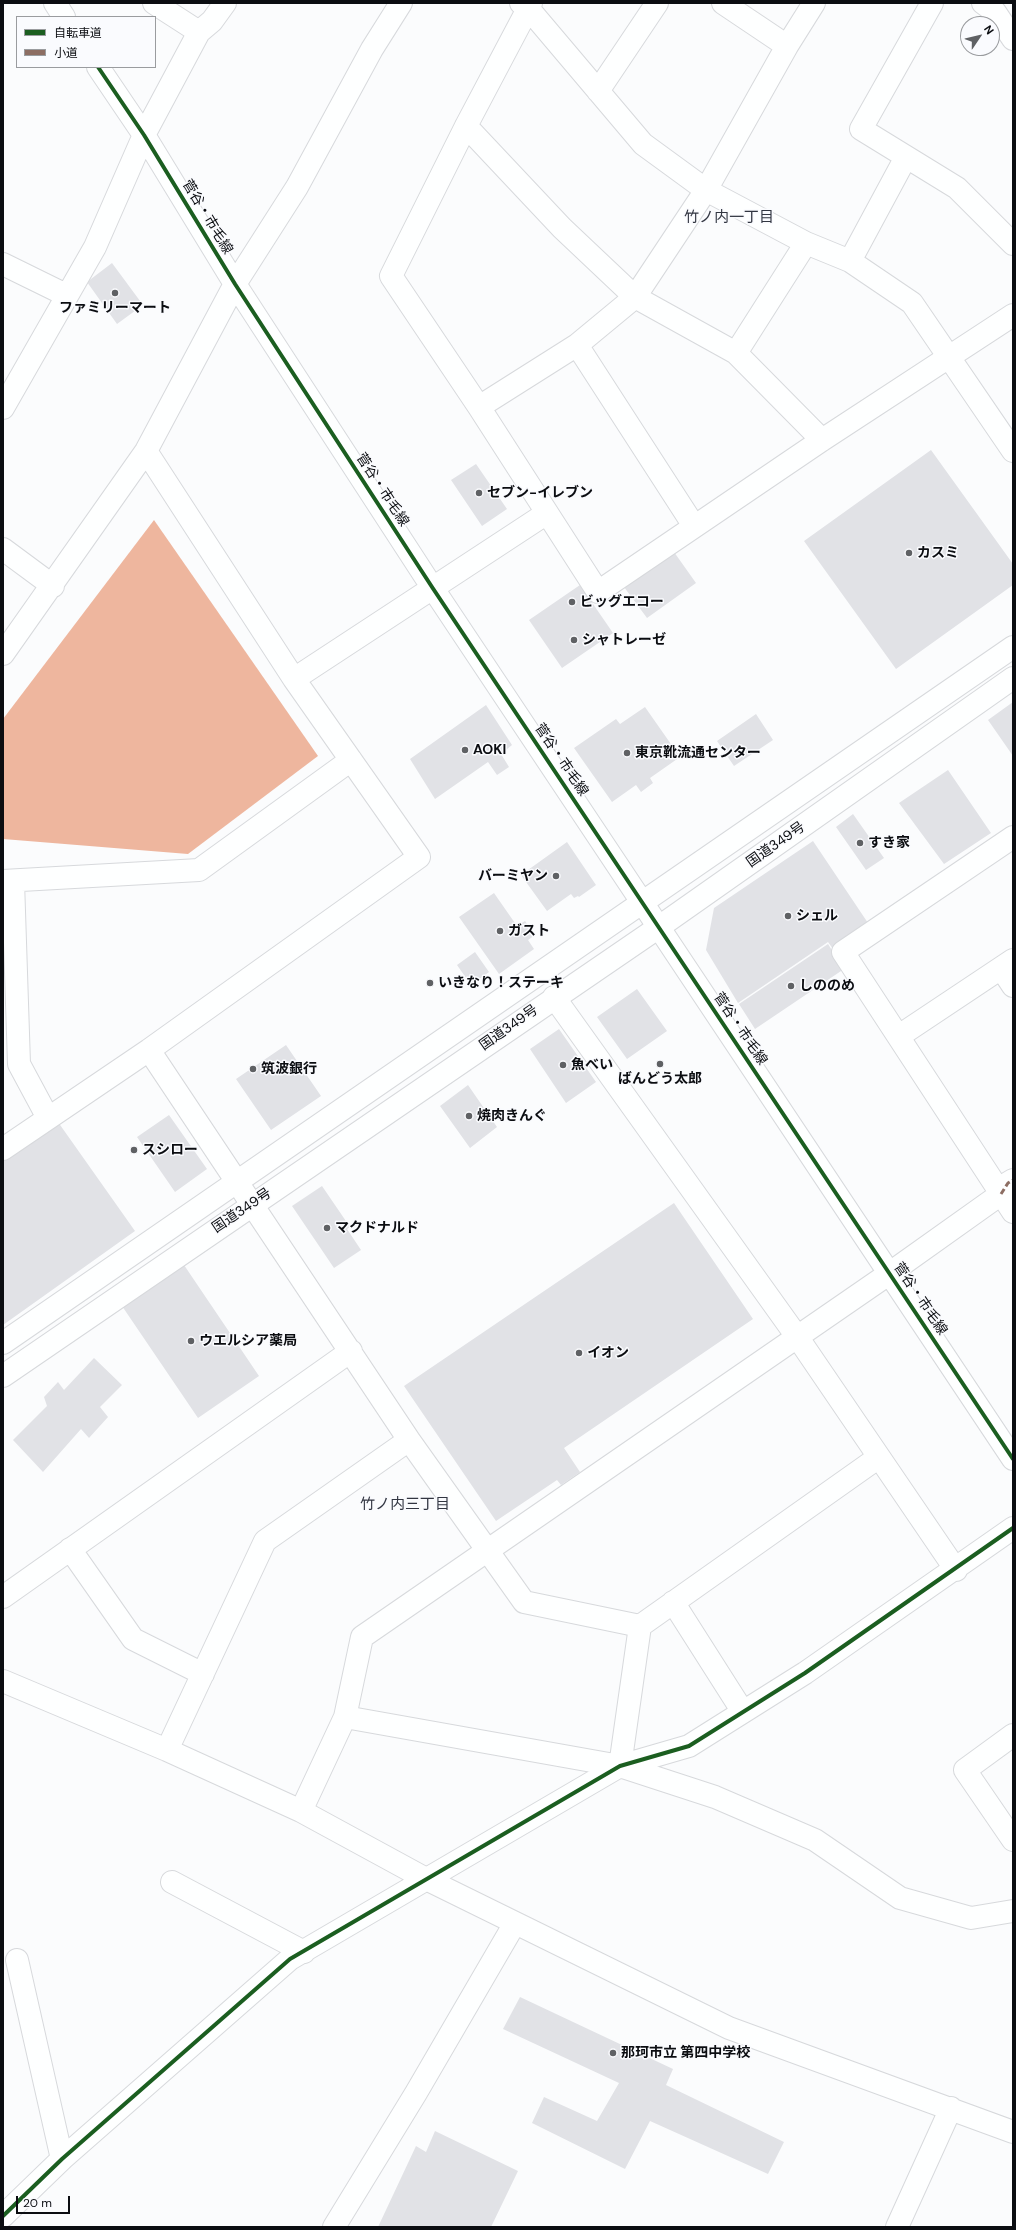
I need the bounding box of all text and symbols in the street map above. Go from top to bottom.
legend [16,16,156,68]
north arrow [960,16,1000,56]
text: N [981,22,997,37]
text: 自転車道 [54,25,102,41]
text: 小道 [54,45,78,61]
street label: 菅谷・市毛線 [178,177,236,257]
district label: 竹ノ内一丁目 [684,209,774,227]
marker: ファミリーマート [110,288,120,298]
place label: ファミリーマート [59,300,171,316]
street label: 菅谷・市毛線 [352,450,412,530]
place label: セブン-イレブン [487,485,593,501]
marker: セブン-イレブン [474,488,484,498]
place label: カスミ [917,545,959,561]
marker: カスミ [904,548,914,558]
place label: ビッグエコー [580,594,664,610]
marker: ビッグエコー [567,597,577,607]
place label: シャトレーゼ [582,632,666,648]
marker: シャトレーゼ [569,635,579,645]
street label: 菅谷・市毛線 [531,720,591,800]
place label: AOKI [473,742,506,758]
marker: AOKI [460,745,470,755]
place label: 東京靴流通センター [635,745,761,761]
marker: 東京靴流通センター [622,748,632,758]
street label: 国道349号 [744,819,808,871]
place label: すき家 [868,835,910,851]
marker: すき家 [855,838,865,848]
place label: バーミヤン [478,868,548,884]
marker: バーミヤン [551,871,561,881]
place label: シェル [796,908,838,924]
marker: シェル [783,911,793,921]
place label: ガスト [508,923,550,939]
marker: ガスト [495,926,505,936]
place label: いきなり！ステーキ [438,975,564,991]
marker: いきなり！ステーキ [425,978,435,988]
place label: しののめ [799,978,855,994]
marker: しののめ [786,981,796,991]
street label: 菅谷・市毛線 [710,989,770,1069]
street label: 国道349号 [477,1002,541,1054]
place label: 魚べい [571,1057,613,1073]
marker: ばんどう太郎 [655,1059,665,1069]
marker: 魚べい [558,1060,568,1070]
place label: 筑波銀行 [261,1061,317,1077]
marker: 筑波銀行 [248,1064,258,1074]
place label: ばんどう太郎 [618,1071,702,1087]
place label: 焼肉きんぐ [477,1108,547,1124]
marker: 焼肉きんぐ [464,1111,474,1121]
place label: スシロー [142,1142,198,1158]
marker: スシロー [129,1145,139,1155]
street label: 国道349号 [209,1185,275,1237]
place label: マクドナルド [335,1220,419,1236]
marker: マクドナルド [322,1223,332,1233]
street label: 菅谷・市毛線 [890,1259,950,1339]
place label: ウエルシア薬局 [199,1333,297,1349]
marker: ウエルシア薬局 [186,1336,196,1346]
place label: イオン [587,1345,629,1361]
marker: イオン [574,1348,584,1358]
district label: 竹ノ内三丁目 [360,1496,450,1514]
place label: 那珂市立 第四中学校 [621,2045,750,2061]
marker: 那珂市立 第四中学校 [608,2048,618,2058]
scale bar [18,2188,72,2214]
text: 20 m [23,2195,52,2211]

